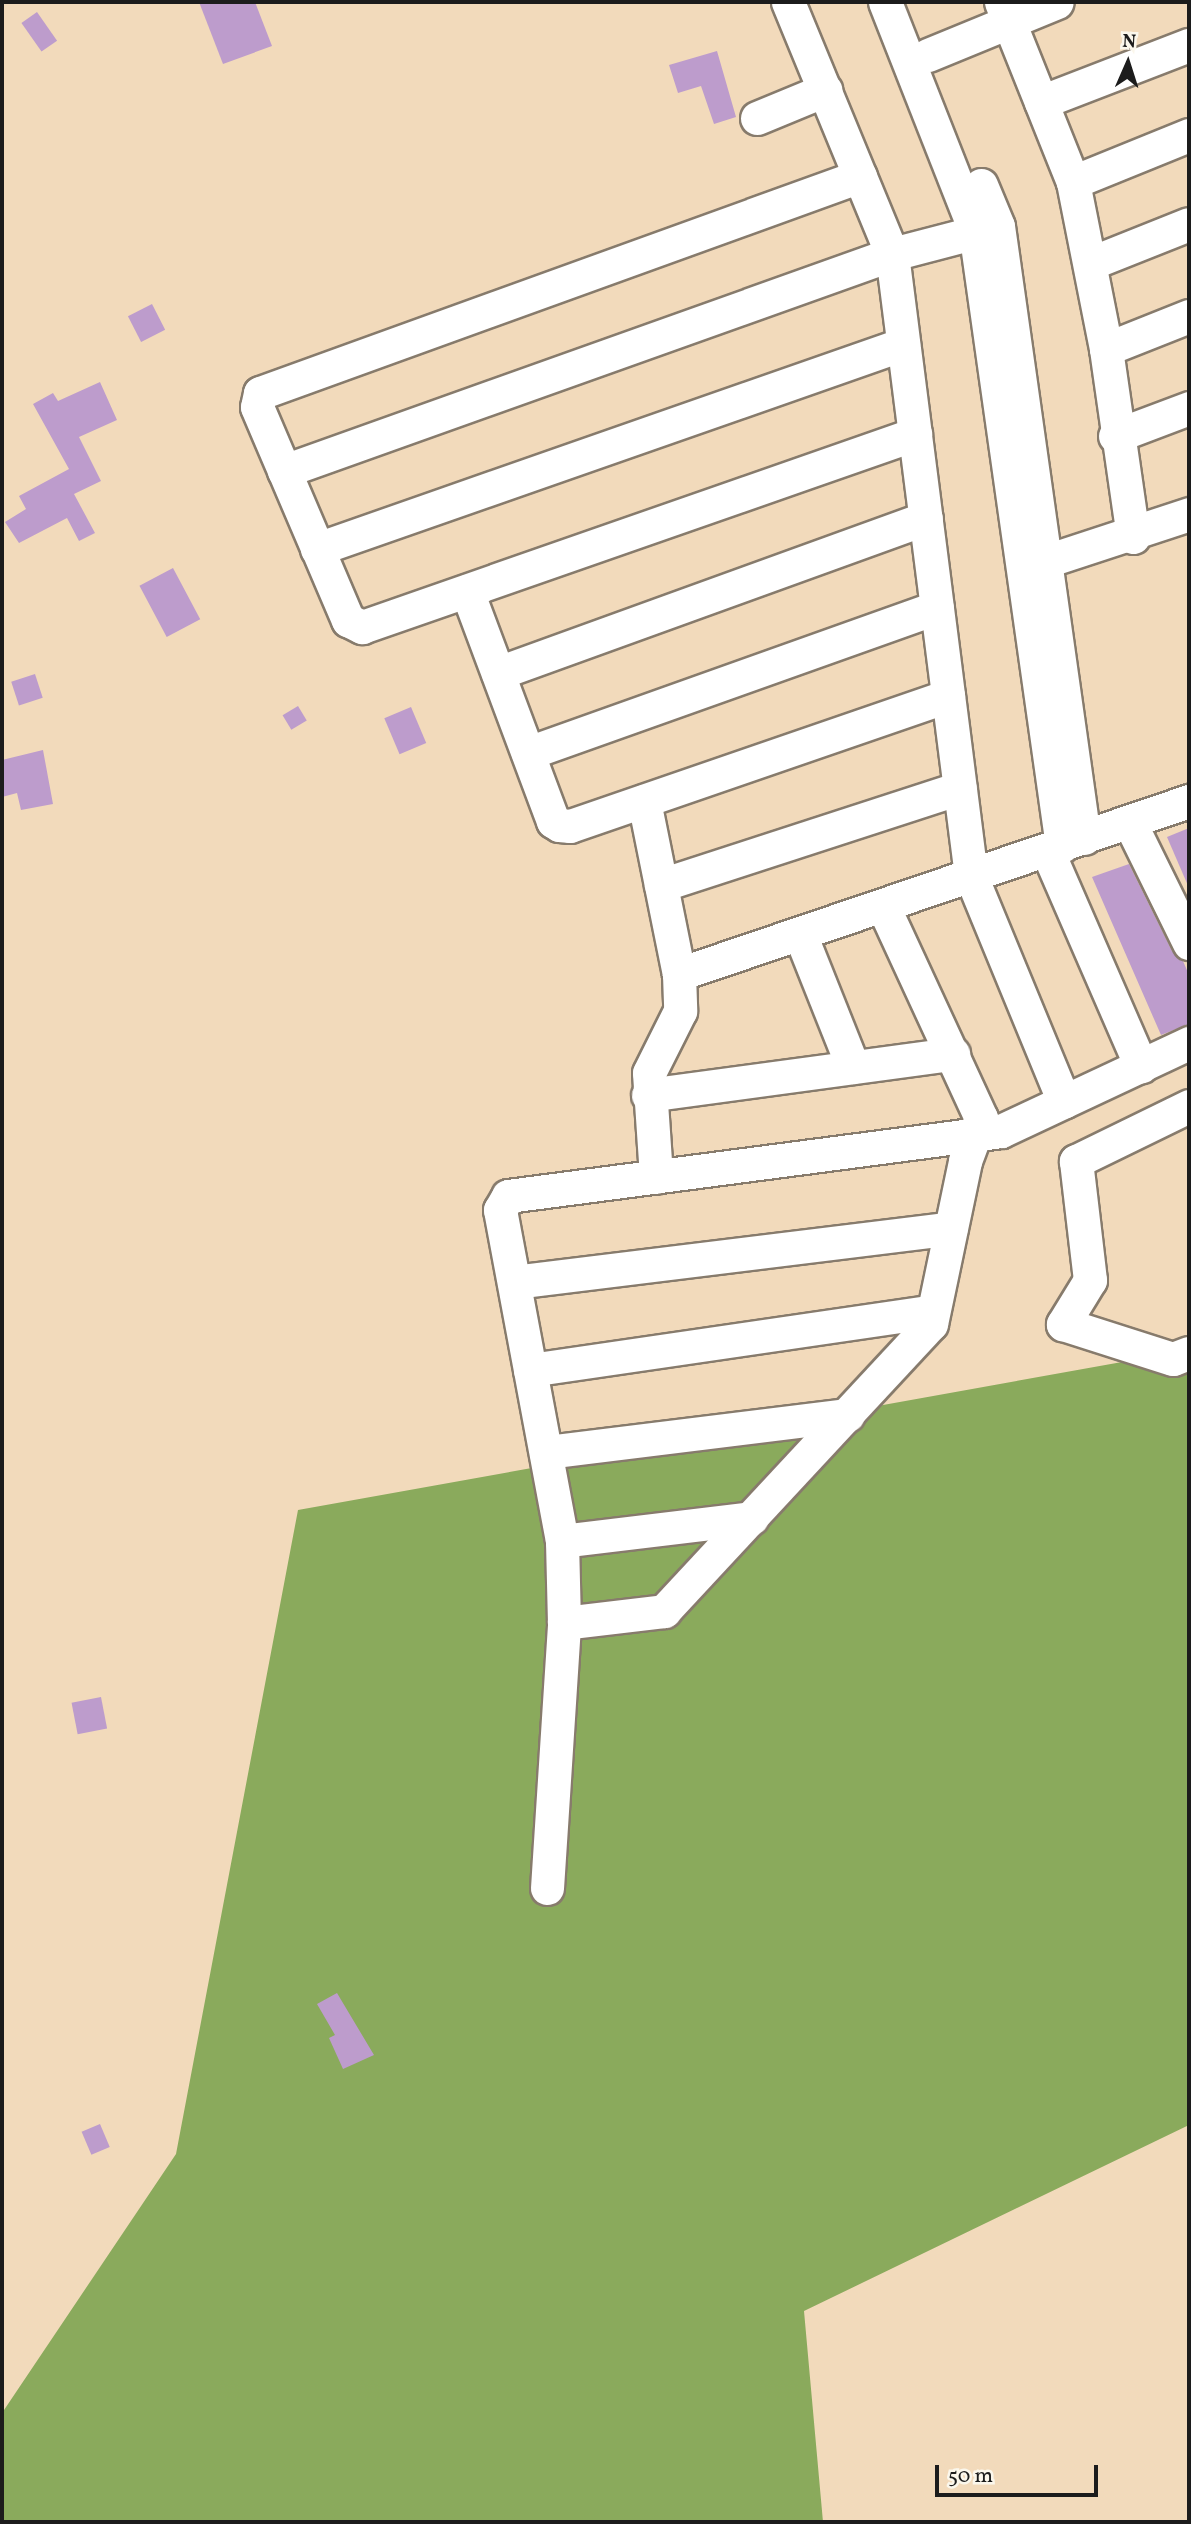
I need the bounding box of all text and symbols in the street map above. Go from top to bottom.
north arrow [1093,28,1163,98]
text: N [1122,29,1137,55]
scale bar [939,2450,1102,2494]
text: 50 m [948,2462,993,2491]

